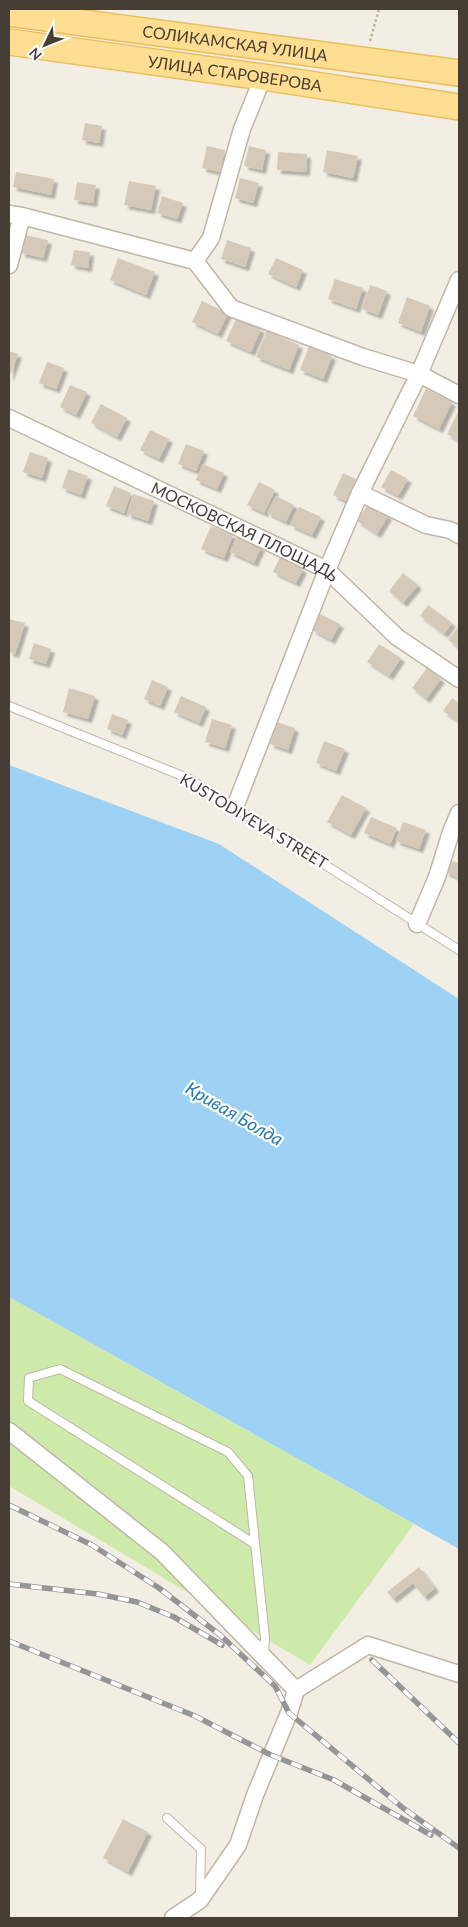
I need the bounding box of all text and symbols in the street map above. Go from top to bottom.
north arrow [20,20,70,70]
street label: СОЛИКАМСКАЯ УЛИЦА [141,21,329,64]
text: N [25,44,45,64]
street label: УЛИЦА СТАРОВЕРОВА [147,51,323,95]
street label: МОСКОВСКАЯ ПЛОЩАДЬ [148,477,343,585]
street label: KUSTODIYEVA STREET [177,769,332,873]
water label: Кривая Болда [182,1076,287,1150]

